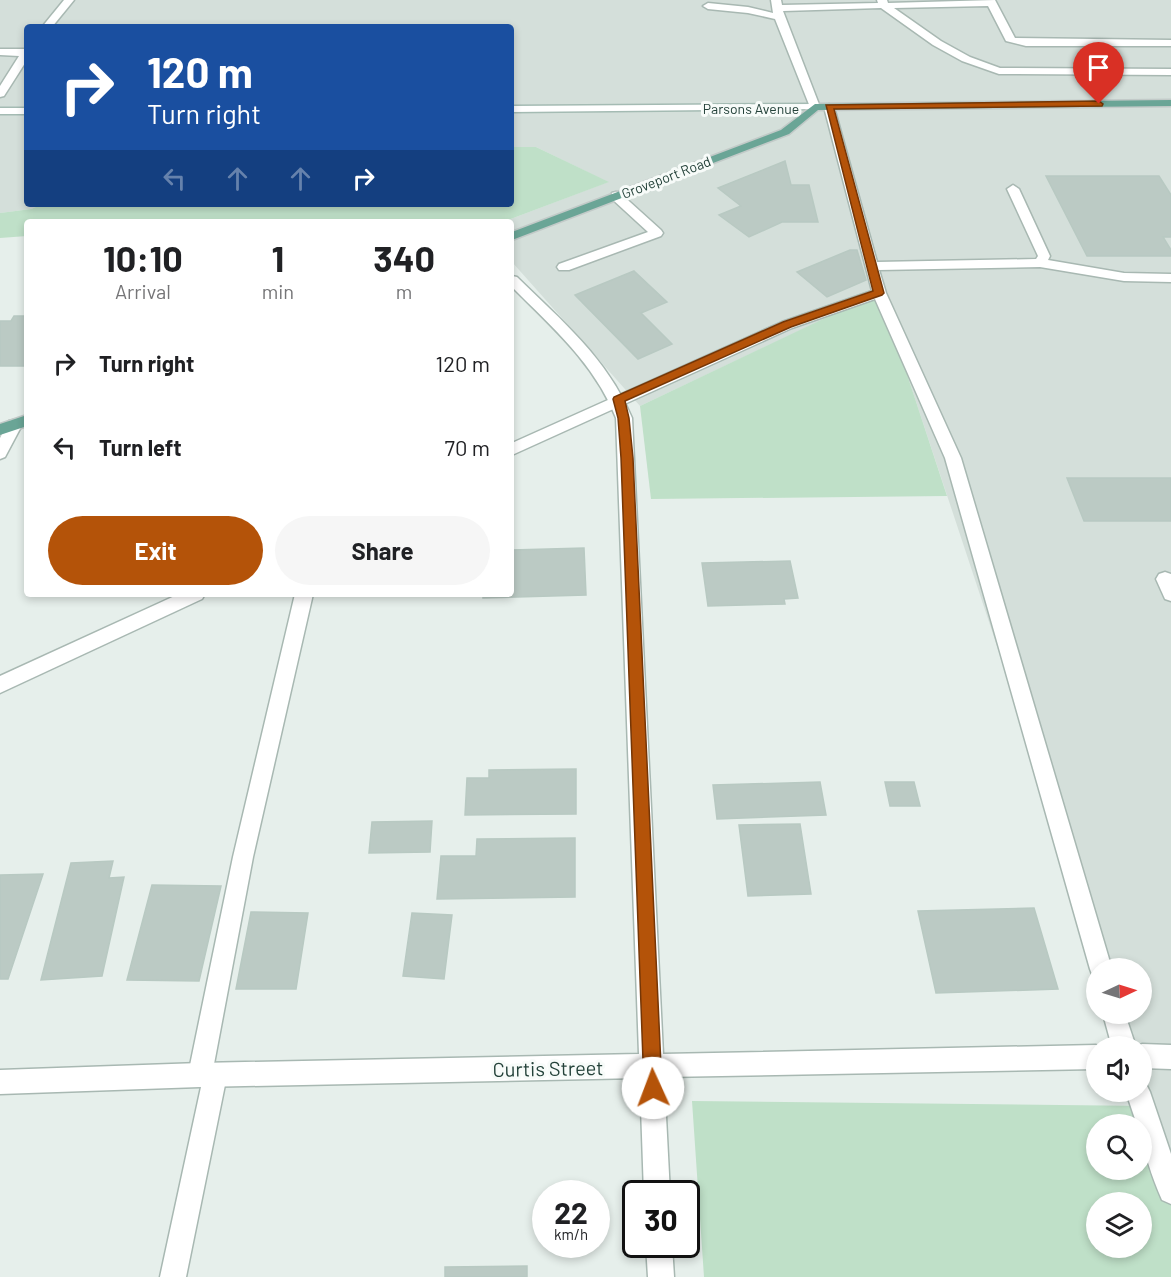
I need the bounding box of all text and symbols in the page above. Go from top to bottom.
pin [1073,42,1124,104]
text: 120 m [147,46,253,96]
icon: right [48,48,126,126]
icon: arrive [1082,51,1115,84]
text: Turn right [147,97,261,129]
street label: Parsons Avenue [703,100,799,117]
street label: Groveport Road [619,152,713,202]
icon: left [158,162,191,195]
icon: ahead [221,162,254,195]
icon: ahead [284,162,317,195]
icon: right [347,162,380,195]
text: 10:10 [103,236,183,279]
text: 1 [272,236,284,279]
text: 340 [373,236,435,279]
text: Arrival [115,279,171,303]
text: min [262,279,294,303]
text: m [396,279,412,303]
icon: right [48,347,81,380]
text: Turn right [99,350,194,376]
text: 120 m [435,350,490,376]
icon: left [48,431,81,464]
text: Turn left [99,434,182,460]
text: 70 m [445,434,490,460]
button: Exit [48,516,263,585]
button: Share [275,516,490,585]
north arrow [1086,958,1152,1024]
map controls [1086,958,1152,1258]
button: sound [1086,1036,1152,1102]
street label: Curtis Street [492,1055,604,1081]
position arrow [621,1056,685,1120]
button: search [1086,1114,1152,1180]
speed limit sign: 30 [622,1180,700,1258]
button: layers [1086,1192,1152,1258]
text: 22 [554,1194,588,1230]
text: km/h [554,1225,588,1243]

